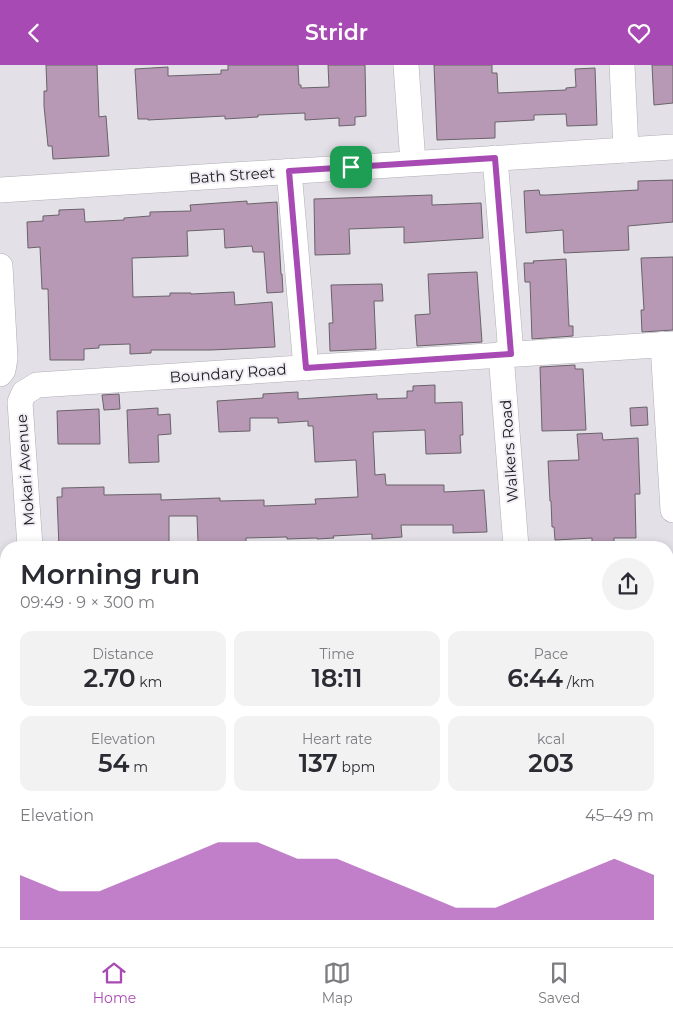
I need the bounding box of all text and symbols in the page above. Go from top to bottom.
icon: back [20,19,48,47]
text: Stridr [305,19,368,46]
icon: heart [625,19,653,47]
pin [330,146,372,188]
icon: arrive [337,153,365,181]
street label: Bath Street [189,163,275,187]
street label: Boundary Road [169,359,287,387]
street label: Walkers Road [496,399,522,503]
street label: Mokari Avenue [12,414,38,526]
text: Morning run [20,557,200,591]
button: share [602,558,654,610]
text: 09:49 · 9 × 300 m [20,593,155,612]
text: Distance [92,645,154,663]
text: Time [319,645,355,663]
text: Pace [534,645,568,663]
text: 2.70 [84,663,136,693]
text: 18:11 [312,663,362,693]
text: 6:44 [507,663,563,693]
text: km [136,673,162,691]
text: /km [563,673,595,691]
text: Elevation [91,730,155,748]
text: Heart rate [302,730,372,748]
text: kcal [537,730,565,748]
text: 54 [98,748,130,778]
text: 137 [299,748,338,778]
text: 203 [528,748,574,778]
text: m [130,758,148,776]
text: bpm [338,758,375,776]
text: Elevation [20,806,94,825]
text: 45–49 m [585,806,654,825]
tab: Home [93,959,136,1007]
tab: Map [322,959,353,1007]
tab: Saved [538,959,580,1007]

